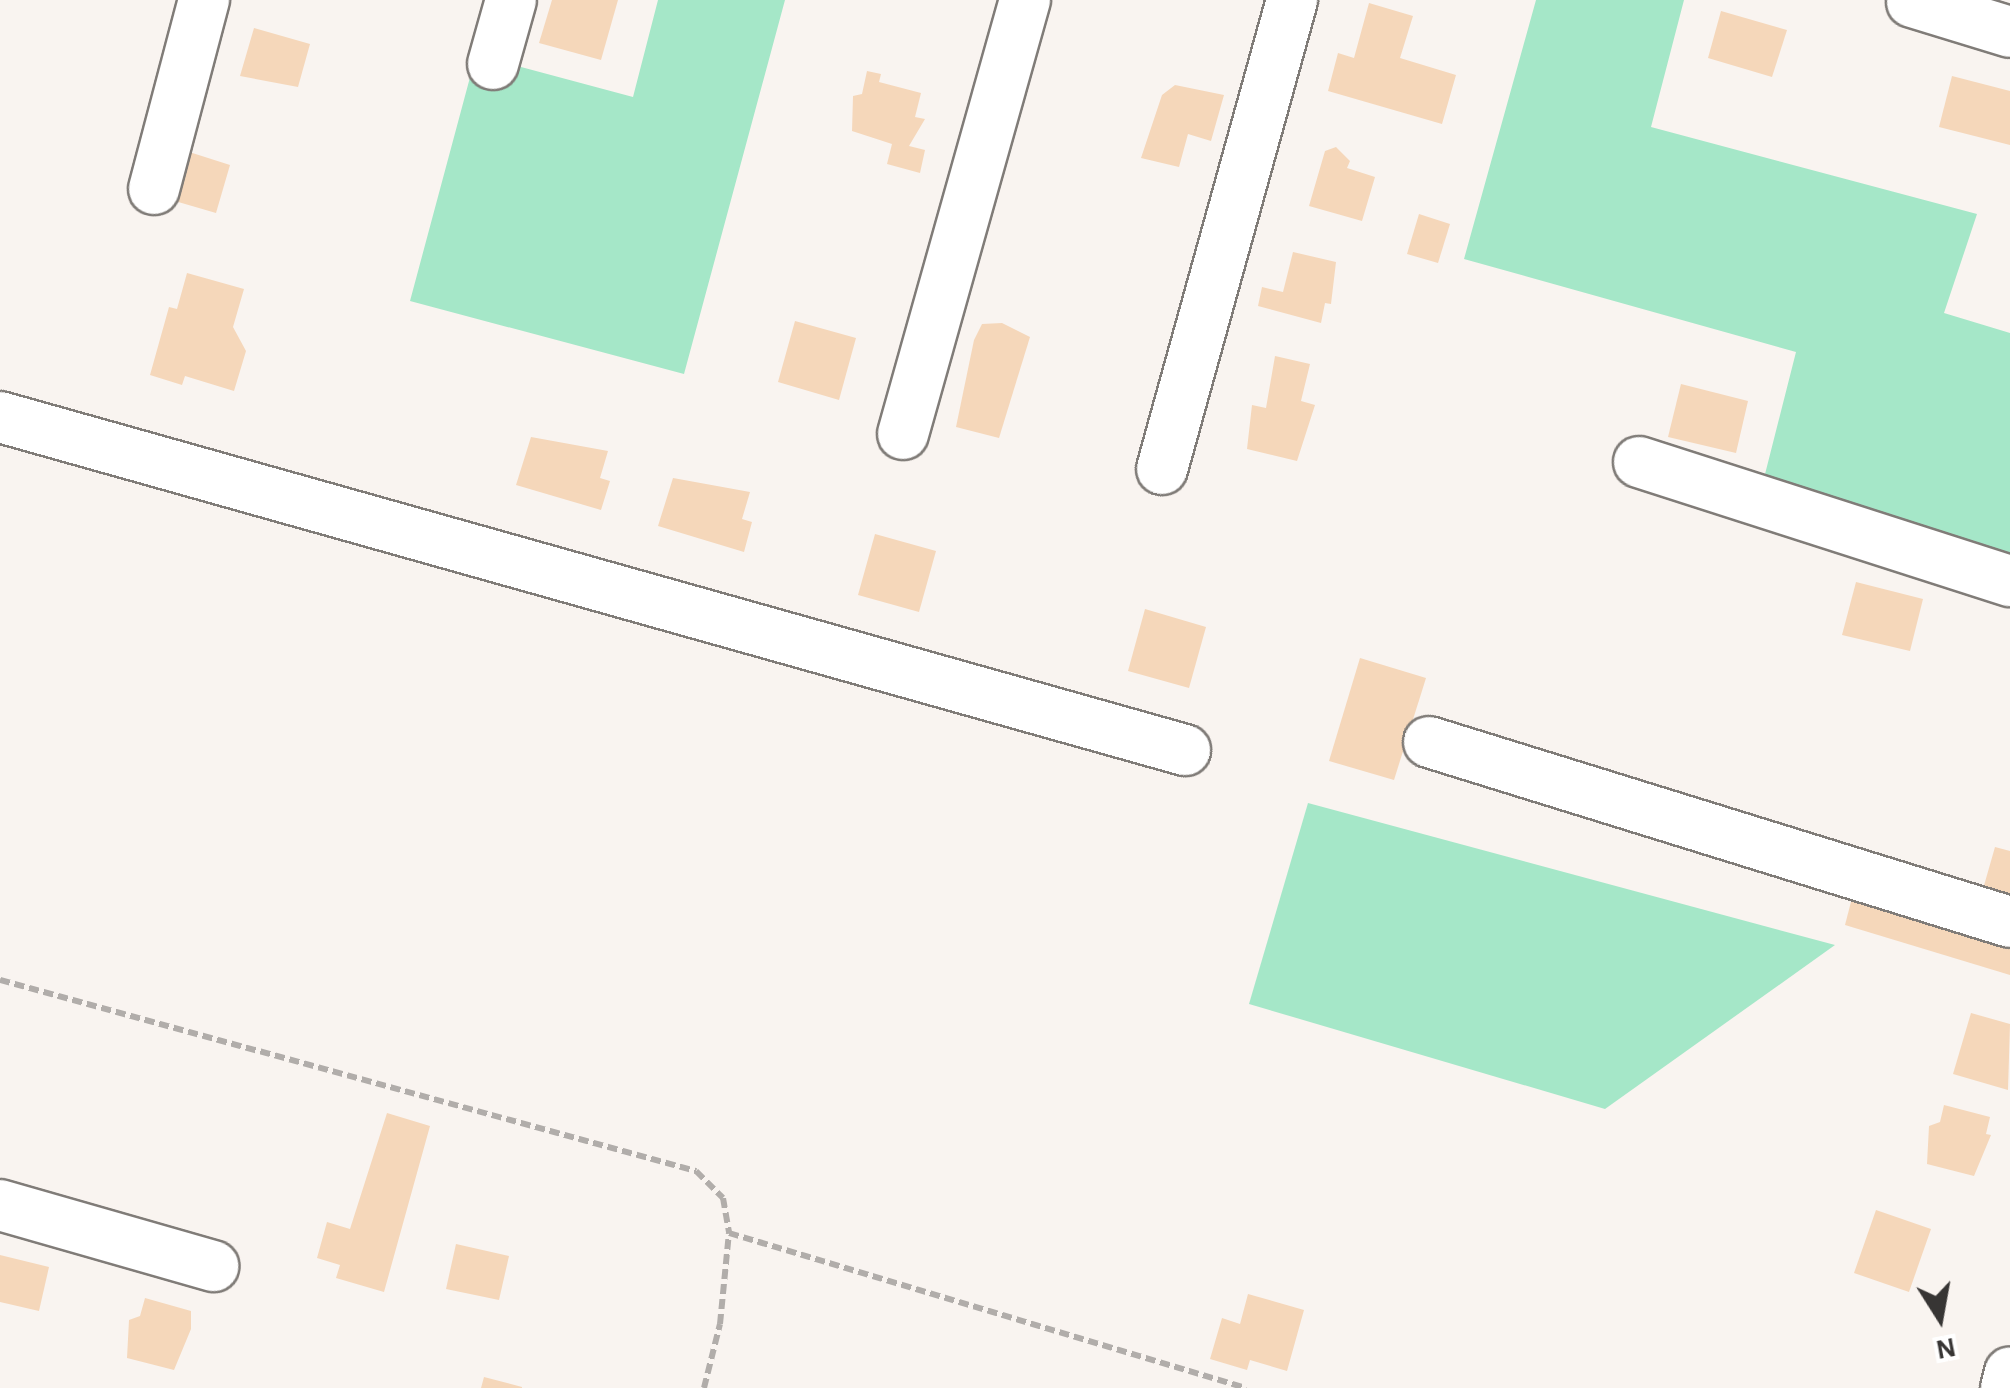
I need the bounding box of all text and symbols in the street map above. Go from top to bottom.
north arrow [1890,1268,1990,1368]
text: N [1933,1332,1958,1363]

